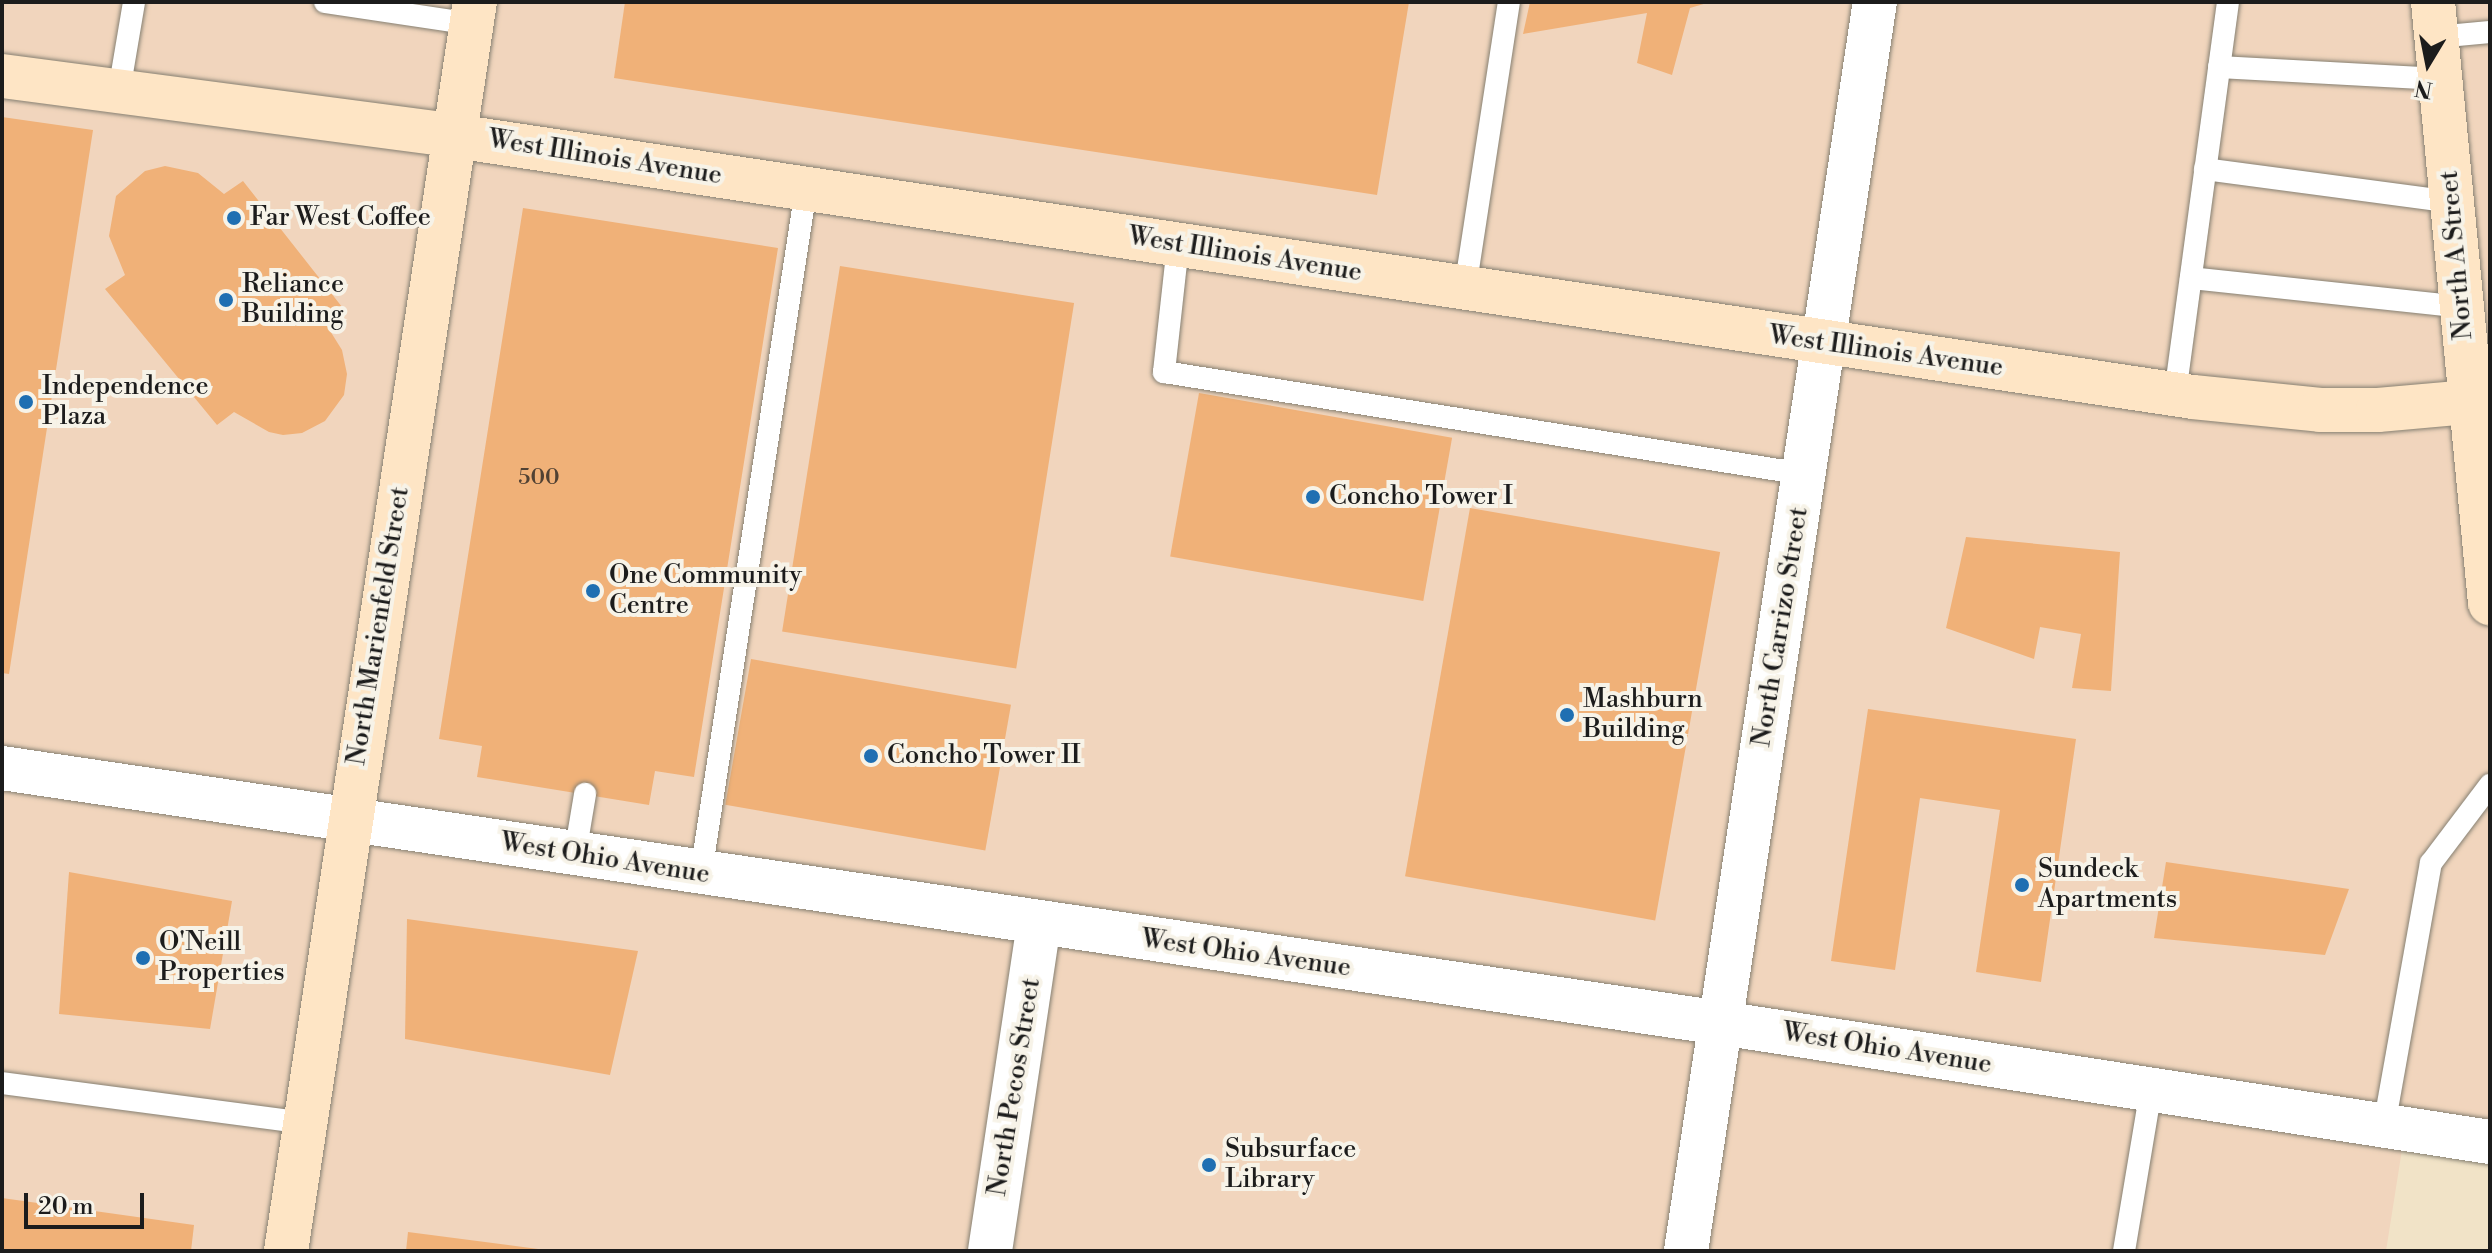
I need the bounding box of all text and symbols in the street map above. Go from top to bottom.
north arrow [2388,24,2468,104]
text: N [2413,73,2435,103]
street label: West Illinois Avenue [486,124,724,192]
street label: North A Street [2434,169,2480,341]
place label: Far West Coffee [250,202,431,234]
marker: Far West Coffee [225,209,243,227]
street label: West Illinois Avenue [1126,221,1364,289]
place label: Reliance Building [242,269,344,330]
marker: Reliance Building [217,291,235,309]
street label: West Illinois Avenue [1767,320,2005,384]
place label: Independence Plaza [42,371,209,432]
marker: Independence Plaza [17,393,35,411]
house number: 500 [518,465,560,491]
place label: Concho Tower I [1329,481,1513,513]
street label: North Marienfeld Street [342,485,416,767]
marker: Concho Tower I [1304,488,1322,506]
street label: North Carrizo Street [1747,505,1815,749]
place label: One Community Centre [609,560,802,622]
marker: One Community Centre [584,582,602,600]
place label: Mashburn Building [1583,684,1703,746]
marker: Mashburn Building [1558,706,1576,724]
place label: Concho Tower II [887,740,1081,772]
marker: Concho Tower II [862,747,880,765]
street label: West Ohio Avenue [498,827,712,891]
place label: Sundeck Apartments [2038,854,2177,916]
marker: Sundeck Apartments [2013,876,2031,894]
street label: West Ohio Avenue [1139,924,1353,984]
place label: O'Neill Properties [159,927,285,988]
marker: O'Neill Properties [134,949,152,967]
street label: North Pecos Street [982,976,1048,1198]
street label: West Ohio Avenue [1780,1017,1994,1081]
place label: Subsurface Library [1225,1134,1356,1196]
marker: Subsurface Library [1200,1156,1218,1174]
scale bar [28,1177,148,1227]
text: 20 m [38,1192,94,1222]

